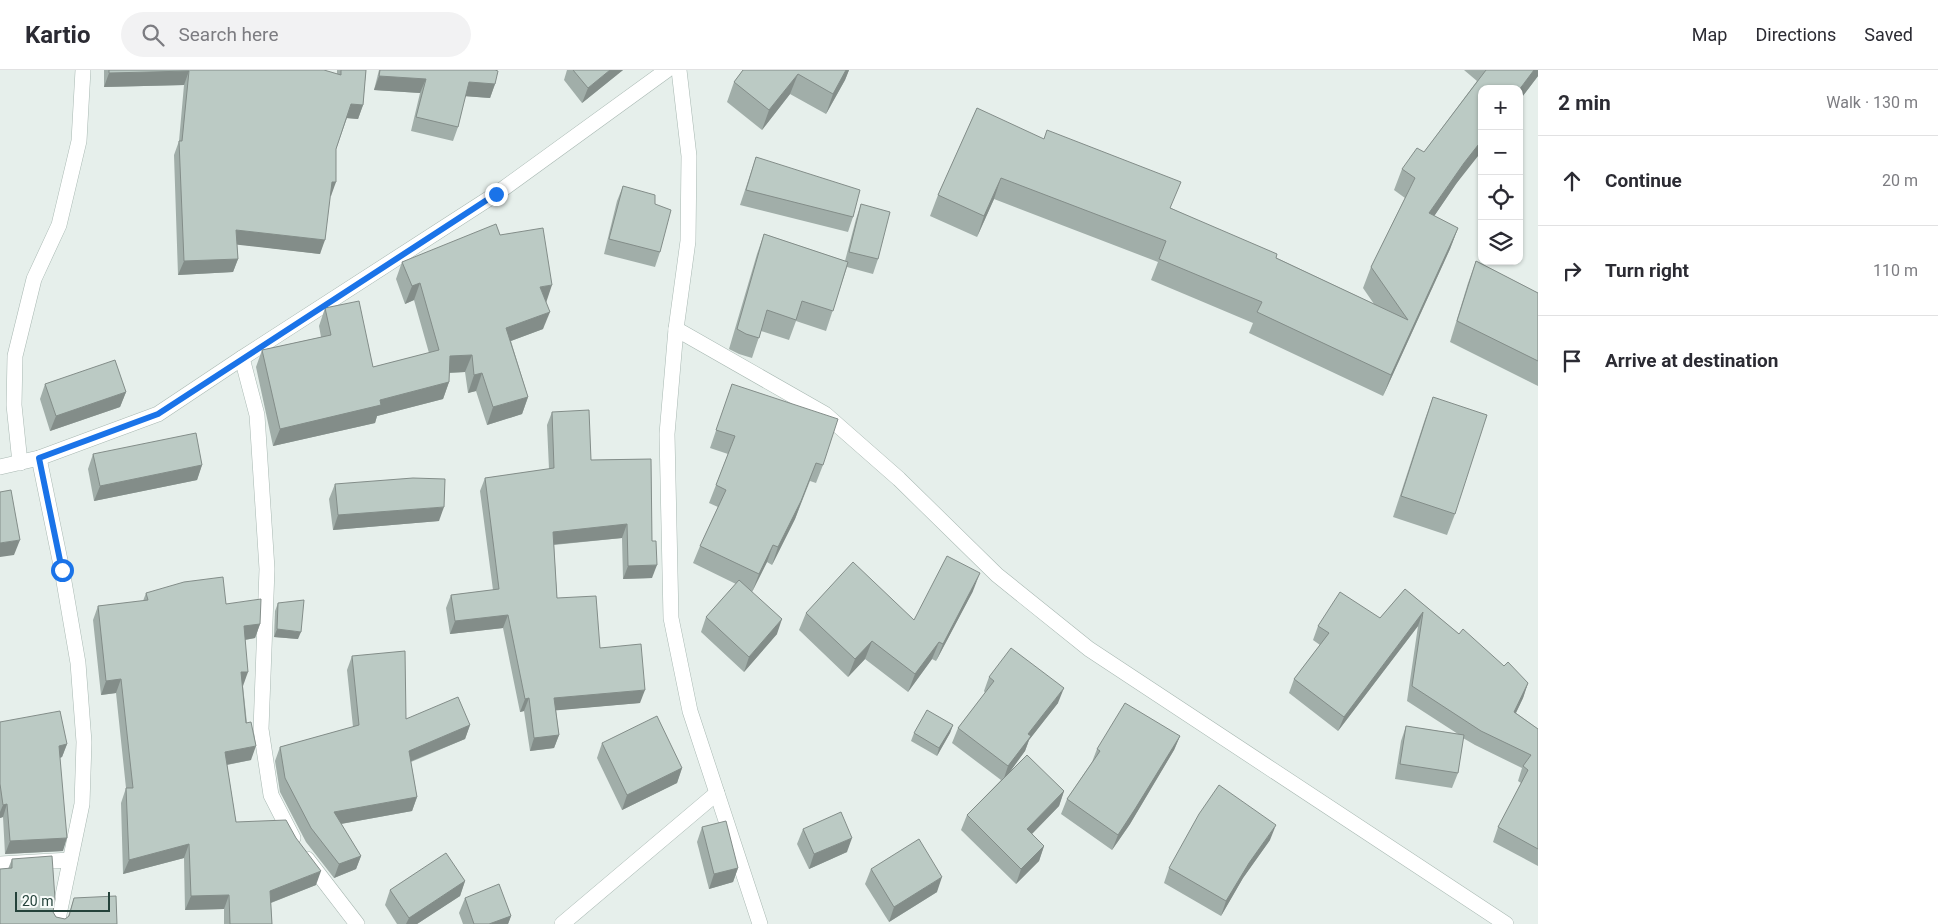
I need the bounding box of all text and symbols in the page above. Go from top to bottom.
search box [121,12,471,57]
text: Kartio [25,21,91,49]
icon: search [139,21,167,49]
text: Search here [179,23,278,46]
text: Map [1692,24,1727,45]
text: Directions [1755,24,1836,45]
text: Saved [1864,24,1913,45]
map controls [1478,85,1523,265]
button: + [1478,85,1523,130]
text: 2 min [1558,91,1611,115]
text: Walk · 130 m [1826,93,1918,112]
button: − [1478,130,1523,175]
icon: ahead [1558,167,1586,195]
text: Continue [1605,169,1682,192]
text: 20 m [1882,171,1918,190]
button: locate [1478,175,1523,220]
route end [485,183,508,206]
button: layers [1478,220,1523,265]
icon: right [1558,257,1586,285]
text: Turn right [1605,259,1689,282]
text: 110 m [1873,261,1918,280]
icon: arrive [1558,347,1586,375]
text: Arrive at destination [1605,349,1778,372]
route start [51,559,74,582]
scale bar [15,889,110,912]
text: 20 m [22,893,54,909]

